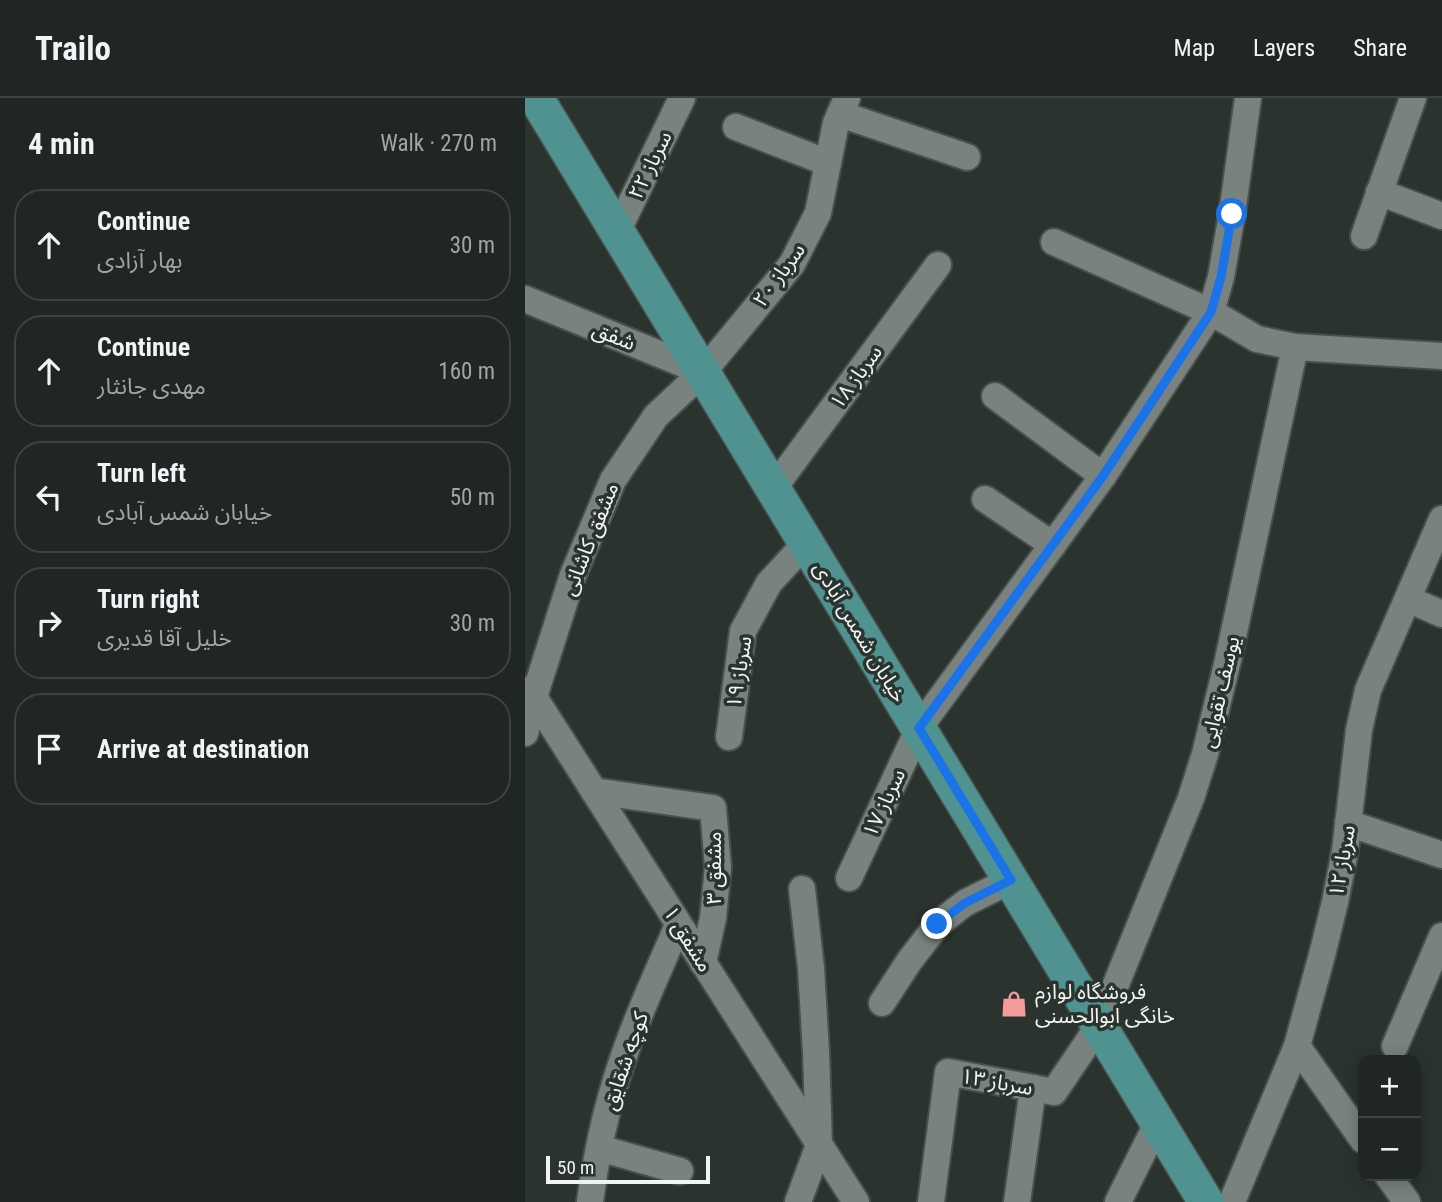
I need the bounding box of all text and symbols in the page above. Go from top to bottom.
text: Trailo [35,29,111,68]
text: Map [1174,34,1215,62]
text: Layers [1253,34,1315,62]
text: Share [1353,34,1407,62]
text: 4 min [28,126,95,161]
street label: سرباز ۲۲ [623,127,677,203]
text: Walk · 270 m [380,130,497,157]
route start [1216,198,1247,229]
text: Continue [97,206,190,236]
icon: ahead [30,226,68,264]
text: 30 m [450,232,495,259]
street label: سرباز ۲۰ [748,239,810,311]
text: بهار آزادی [97,247,182,274]
street label: شفق [589,317,639,356]
text: Continue [97,332,190,362]
street label: سرباز ۱۸ [825,341,887,413]
icon: ahead [30,352,68,390]
text: 160 m [438,358,495,385]
text: مهدی جانثار [97,373,206,400]
text: Turn left [97,458,186,488]
icon: left [30,478,68,516]
street label: مشفق کاشانی [556,479,624,599]
text: 50 m [450,484,495,511]
text: خیابان شمس آبادی [97,499,272,526]
street label: خیابان شمس آبادی [809,557,911,707]
text: Turn right [97,584,199,614]
icon: right [30,604,68,642]
text: 30 m [450,610,495,637]
text: خلیل آقا قدیری [97,625,232,652]
street label: سرباز ۱۹ [721,634,757,710]
street label: یوسف تقوایی [1196,634,1244,750]
icon: arrive [30,730,68,768]
text: Arrive at destination [97,734,309,764]
street label: سرباز ۱۷ [858,765,910,841]
street label: سرباز ۱۲ [1324,823,1360,899]
street label: مشفق ۳ [702,831,727,905]
street label: مشفق ۱ [658,902,718,977]
route end [921,908,952,939]
place label: فروشگاه لوازم خانگی ابوالحسنی [1035,980,1175,1028]
shop icon: فروشگاه لوازم خانگی ابوالحسنی [999,989,1029,1019]
street label: کوچه شقایق [597,1008,654,1114]
map controls [1358,1055,1421,1181]
button: + [1358,1055,1421,1118]
street label: سرباز ۱۳ [959,1064,1035,1100]
button: − [1358,1118,1421,1181]
scale bar [546,1153,711,1185]
text: 50 m [557,1156,594,1179]

